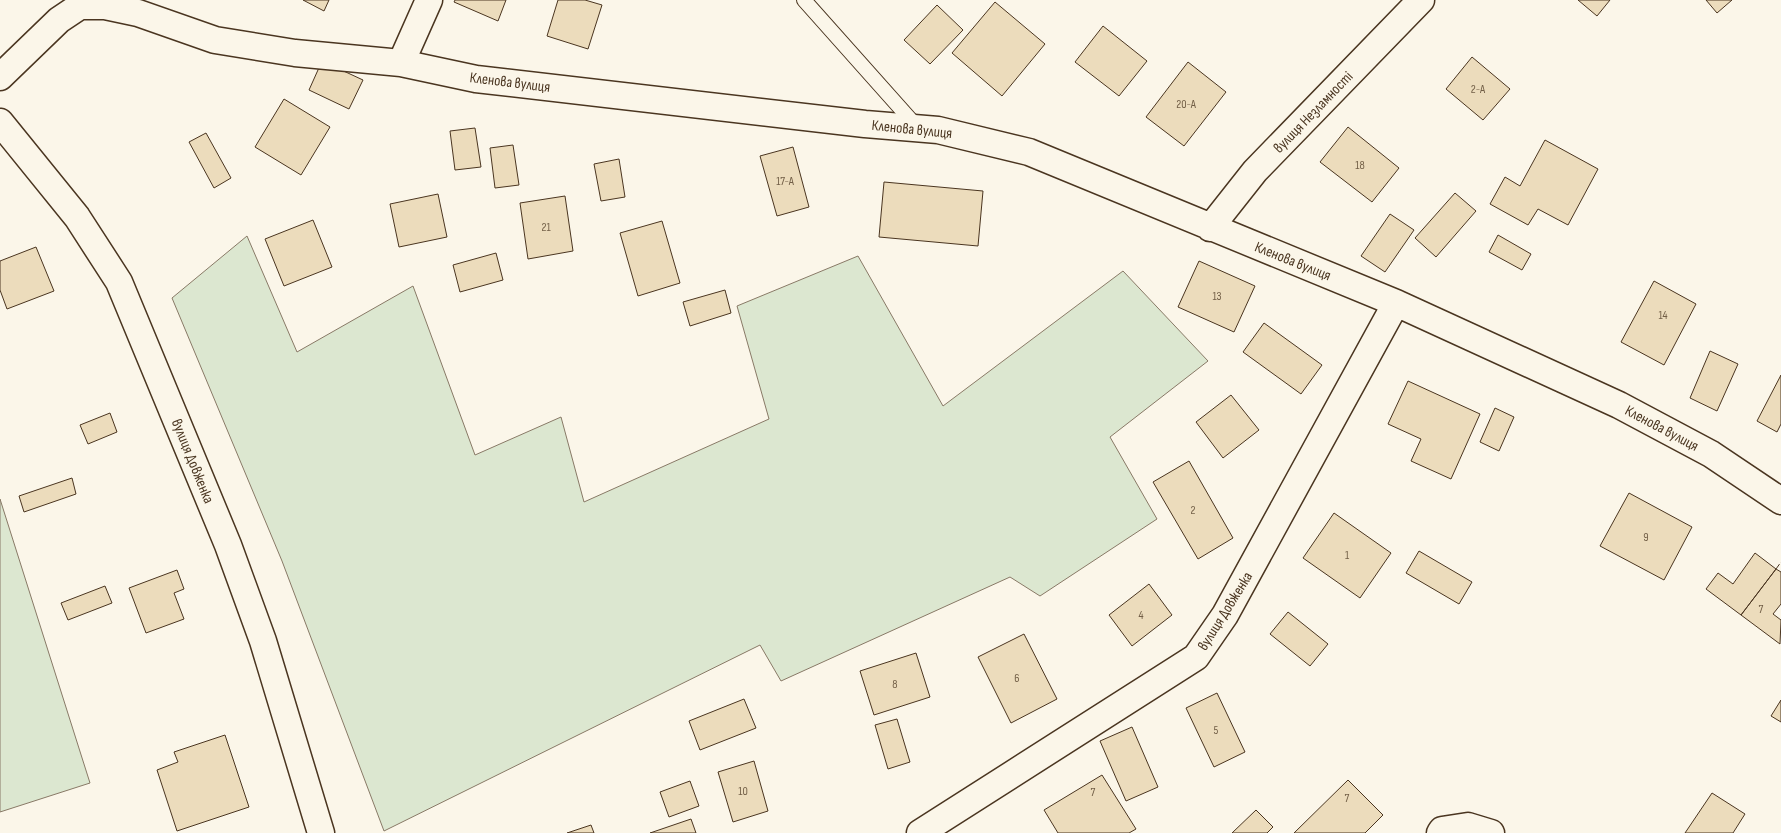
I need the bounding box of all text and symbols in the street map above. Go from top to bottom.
street label: вулиця Незламності [1270,67,1357,157]
street label: Кленова вулиця [469,68,551,97]
house number: 2-А [1471,82,1486,97]
house number: 20-А [1176,97,1197,112]
street label: Кленова вулиця [871,116,953,143]
house number: 18 [1355,158,1365,173]
house number: 17-А [776,174,795,189]
house number: 21 [541,220,551,235]
street label: Кленова вулиця [1252,238,1334,285]
house number: 13 [1212,289,1222,304]
house number: 14 [1658,308,1668,323]
street label: Кленова вулиця [1622,401,1702,456]
street label: вулиця Довженка [167,416,218,506]
house number: 2 [1191,503,1196,518]
house number: 9 [1643,530,1649,545]
house number: 1 [1345,548,1350,563]
street label: вулиця Довженка [1194,568,1257,654]
house number: 7 [1759,602,1764,617]
house number: 4 [1138,608,1144,623]
house number: 6 [1014,671,1020,686]
house number: 8 [892,677,898,692]
house number: 5 [1214,723,1219,738]
house number: 10 [738,784,748,799]
house number: 7 [1091,785,1096,800]
house number: 7 [1345,791,1350,806]

